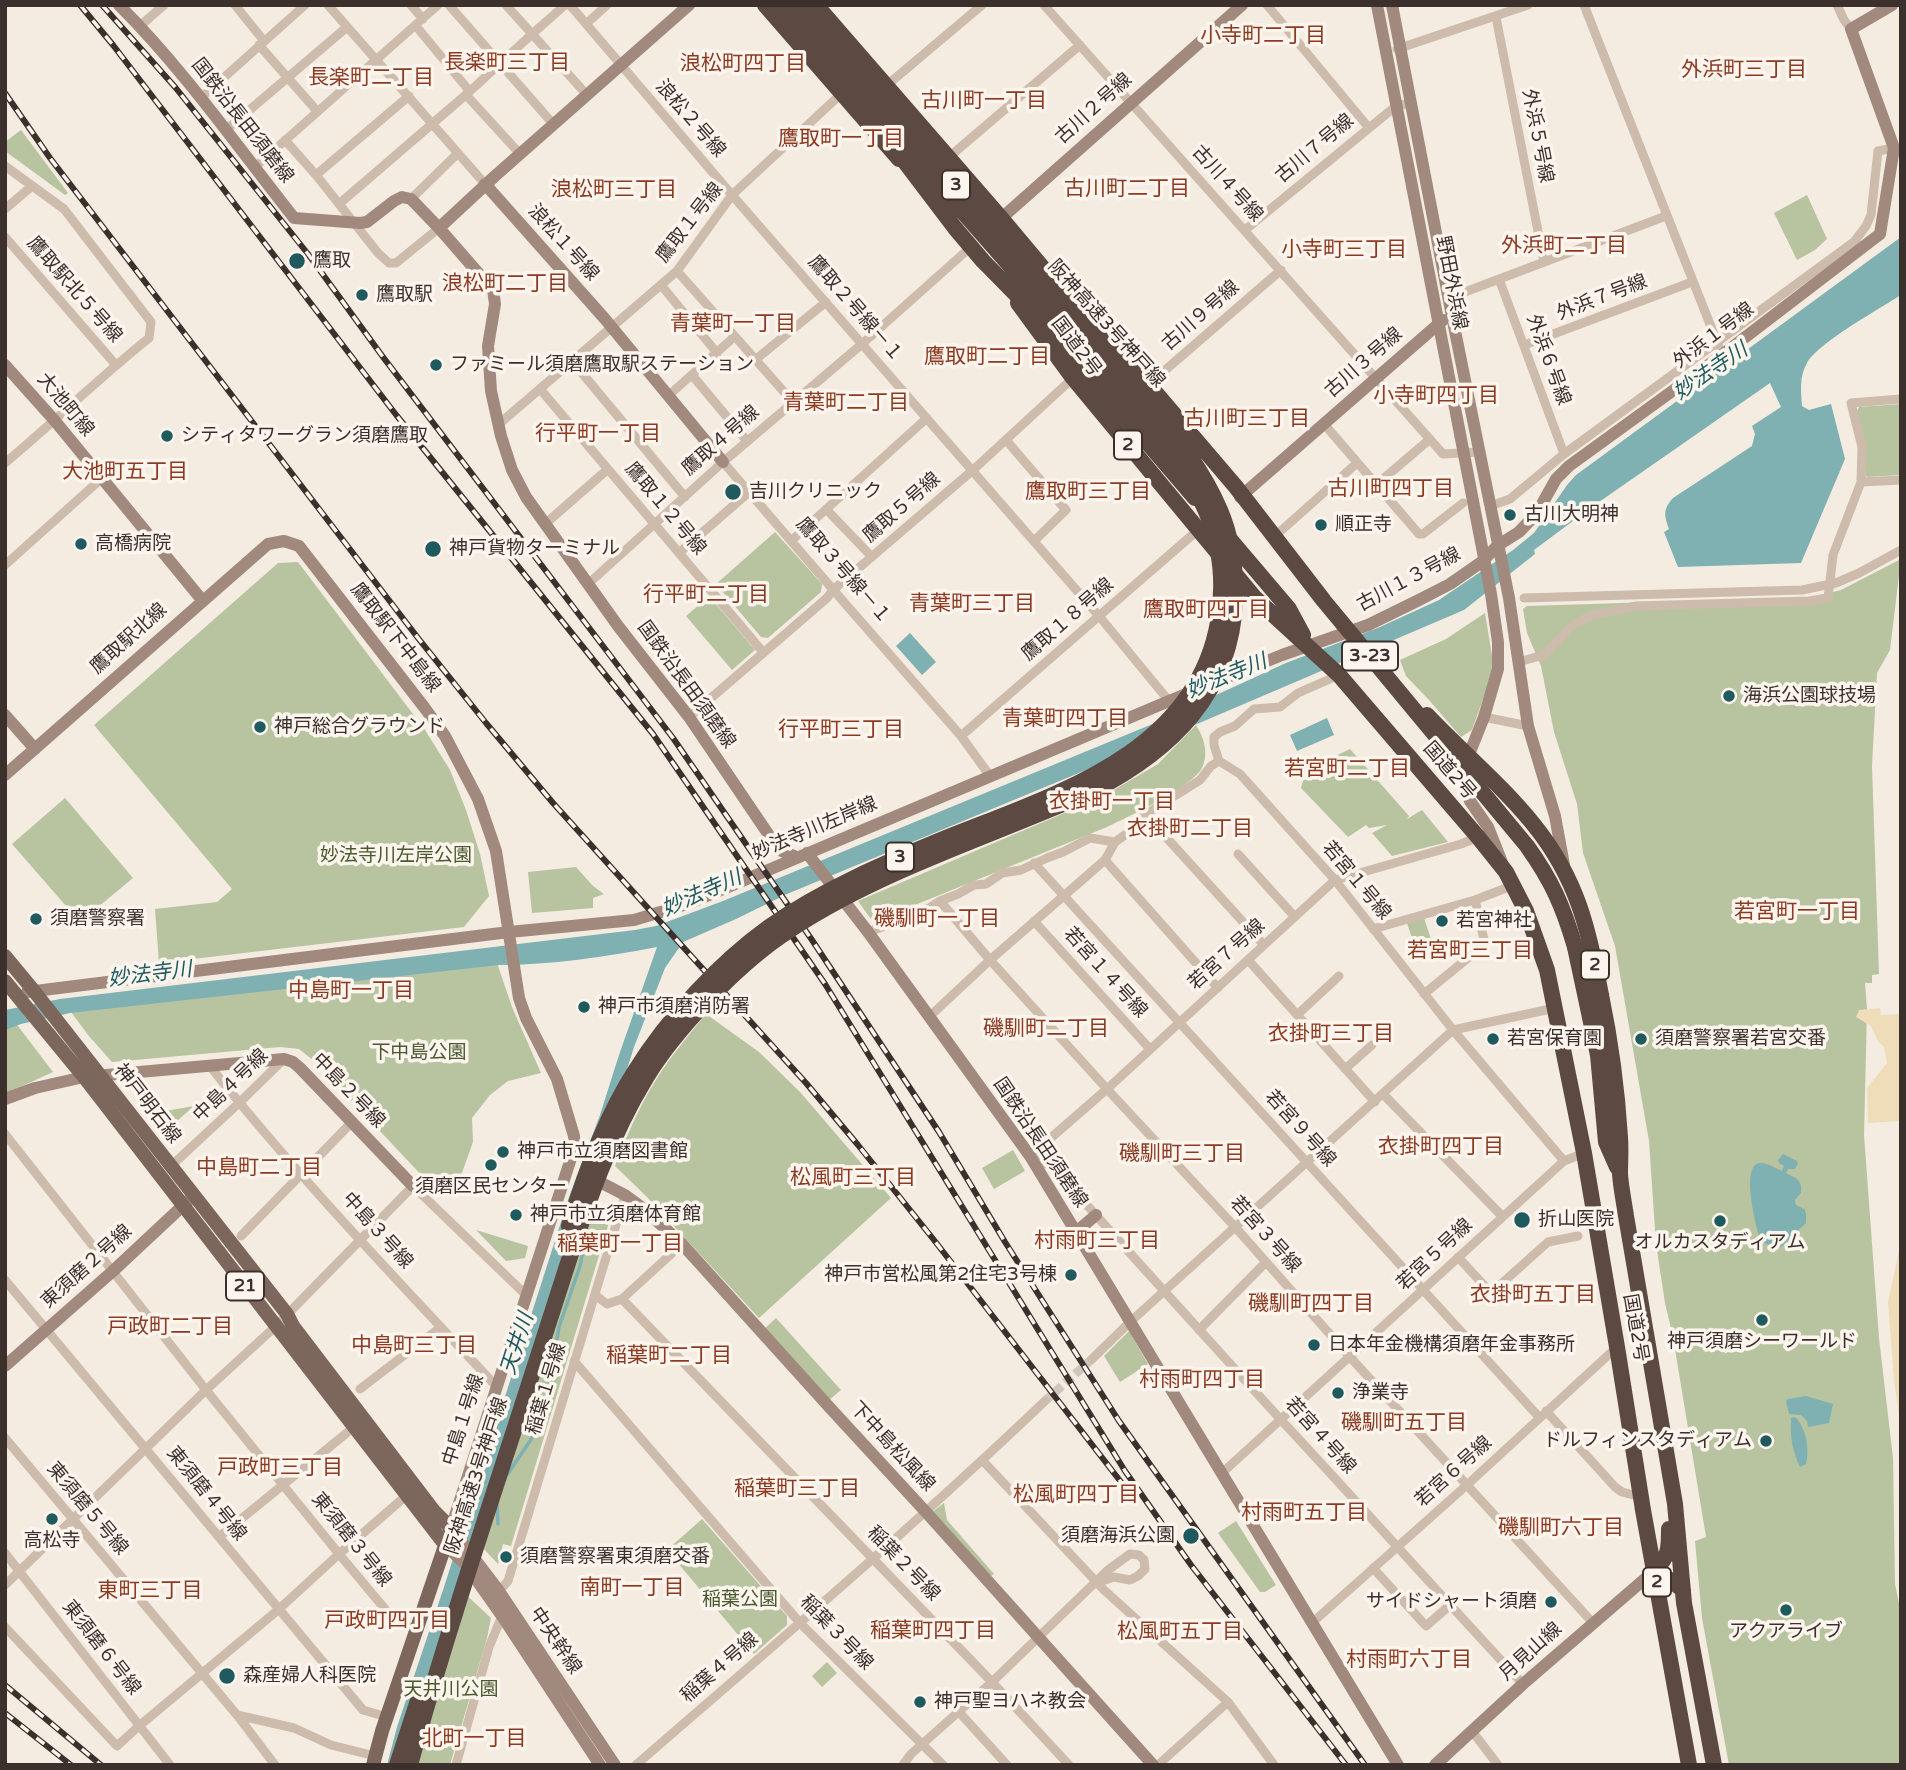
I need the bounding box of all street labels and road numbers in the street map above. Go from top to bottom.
street label: 国鉄沿長田須磨線 [186,54,298,188]
street label: 古川２号線 [1051,69,1137,149]
street label: 浪松２号線 [650,76,730,162]
street label: 外浜５号線 [1517,87,1557,185]
street label: 古川７号線 [1271,110,1359,188]
street label: 古川４号線 [1187,141,1267,227]
road number: 3 [942,170,970,200]
street label: 鷹取１号線 [652,179,728,267]
street label: 浪松１号線 [523,200,603,286]
street label: 鷹取駅北５号線 [22,232,126,348]
street label: 野田外浜線 [1431,234,1471,332]
street label: 鷹取２号線－１ [803,251,907,367]
street label: 阪神高速3号神戸線 [1043,255,1169,393]
street label: 外浜７号線 [1554,270,1650,326]
street label: 古川９号線 [1158,276,1244,356]
street label: 外浜１号線 [1669,298,1759,374]
street label: 外浜６号線 [1521,311,1575,409]
street label: 国道2号 [1046,313,1106,381]
street label: 古川３号線 [1321,323,1407,403]
street label: 大池町線 [32,369,98,441]
street label: 鷹取４号線 [678,401,764,481]
road number: 2 [1114,430,1142,460]
street label: 鷹取１２号線 [620,458,710,560]
street label: 鷹取５号線 [859,468,945,548]
street label: 鷹取３号線－１ [791,513,895,629]
street label: 古川１３号線 [1353,543,1465,617]
street label: 鷹取１８号線 [1018,574,1118,666]
street label: 鷹取駅下中島線 [345,579,445,697]
street label: 鷹取駅北線 [86,599,172,679]
street label: 国鉄沿長田須磨線 [632,617,740,753]
road number: 3-23 [1342,642,1398,670]
street label: 国道2号 [1418,738,1480,804]
street label: 妙法寺川左岸線 [749,793,881,865]
street label: 若宮１号線 [1317,837,1395,925]
road number: 3 [886,842,914,872]
street label: 若宮７号線 [1184,915,1270,995]
street label: 若宮１４号線 [1058,923,1152,1023]
road number: 2 [1581,950,1609,980]
street label: 中島４号線 [189,1045,273,1127]
street label: 中島２号線 [307,1049,389,1133]
street label: 神戸明石線 [109,1060,185,1148]
street label: 国鉄沿長田須磨線 [988,1074,1092,1212]
street label: 若宮９号線 [1260,1086,1340,1172]
street label: 中島３号線 [337,1188,417,1274]
street label: 若宮３号線 [1225,1192,1305,1278]
street label: 若宮５号線 [1392,1214,1478,1296]
street label: 東須磨２号線 [37,1220,137,1314]
road number: 21 [226,1272,264,1301]
street label: 国道2号 [1618,1292,1652,1364]
street label: 稲葉１号線 [522,1340,572,1438]
street label: 中島１号線 [438,1371,490,1469]
street label: 若宮４号線 [1280,1393,1360,1479]
street label: 阪神高速3号神戸線 [441,1395,513,1557]
street label: 下中島松風線 [845,1398,939,1496]
street label: 若宮６号線 [1411,1432,1497,1512]
street label: 東須磨４号線 [161,1443,251,1545]
street label: 東須磨５号線 [42,1458,132,1560]
street label: 東須磨３号線 [306,1489,396,1591]
street label: 稲葉２号線 [862,1522,944,1606]
road number: 2 [1643,1568,1671,1596]
street label: 稲葉３号線 [795,1591,877,1675]
street label: 東須磨６号線 [57,1596,145,1700]
street label: 中央幹線 [524,1603,586,1679]
street label: 月見山線 [1495,1618,1567,1686]
street label: 稲葉４号線 [677,1628,763,1708]

